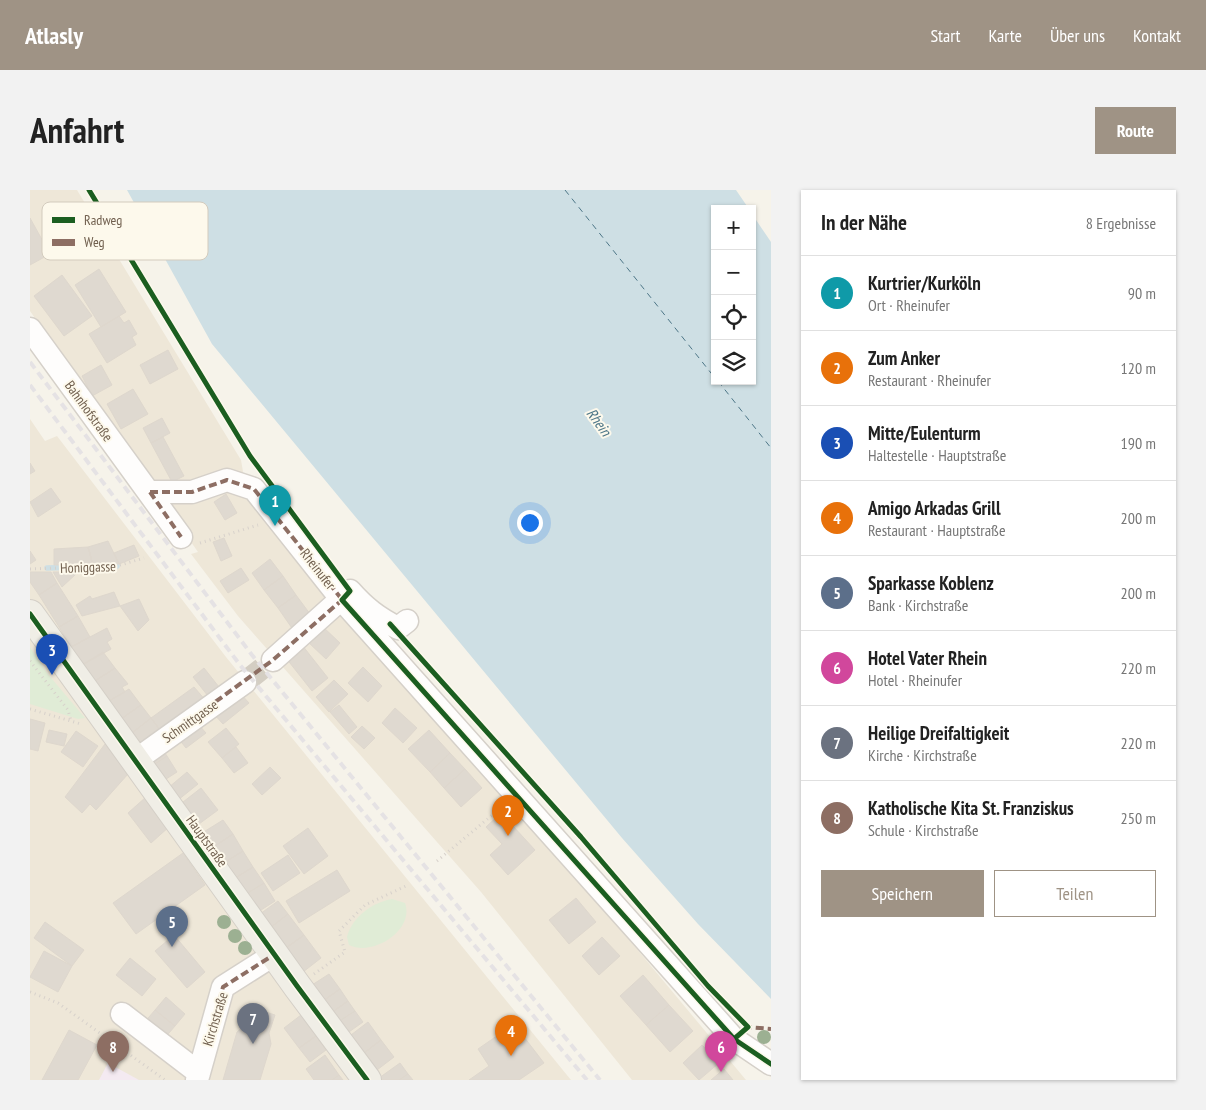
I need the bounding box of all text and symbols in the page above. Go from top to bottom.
text: Atlasly [25,20,83,51]
text: Start [930,24,961,47]
text: Karte [989,24,1022,47]
text: Über uns [1050,24,1105,47]
text: Kontakt [1133,24,1181,47]
text: Anfahrt [30,107,124,153]
button: Route [1095,107,1176,154]
legend [42,202,208,260]
map controls [711,205,756,385]
button: + [711,205,756,250]
text: In der Nähe [821,209,907,236]
text: Radweg [84,211,122,229]
text: 8 Ergebnisse [1086,213,1156,233]
text: Weg [84,233,105,251]
button: − [711,250,756,295]
text: Kurtrier/Kurköln [868,271,981,295]
text: 1 [833,283,841,303]
text: 90 m [1128,283,1156,303]
button: locate [711,295,756,340]
text: Ort · Rheinufer [868,295,950,315]
button: layers [711,340,756,385]
text: Zum Anker [868,346,940,370]
text: 2 [833,358,841,378]
text: 120 m [1121,358,1156,378]
text: Restaurant · Rheinufer [868,370,991,390]
street label: Bahnhofstraße [61,377,117,445]
water label: Rhein [583,404,616,441]
text: Mitte/Eulenturm [868,421,981,445]
text: 3 [833,433,841,453]
text: 190 m [1121,433,1156,453]
text: Haltestelle · Hauptstraße [868,445,1006,465]
pin: 1 [259,485,291,526]
text: Amigo Arkadas Grill [868,496,1001,520]
text: 4 [833,508,841,528]
text: 200 m [1121,508,1156,528]
your location [517,510,543,536]
text: Restaurant · Hauptstraße [868,520,1006,540]
street label: Rheinufer [296,545,340,593]
street label: Honiggasse [60,557,116,577]
text: Sparkasse Koblenz [868,571,994,595]
text: 5 [833,583,841,603]
text: 200 m [1121,583,1156,603]
text: Bank · Kirchstraße [868,595,968,615]
pin: 3 [36,634,68,675]
text: Hotel Vater Rhein [868,646,987,670]
text: 6 [833,658,841,678]
text: 220 m [1121,658,1156,678]
text: Hotel · Rheinufer [868,670,962,690]
street label: Schmittgasse [159,695,221,747]
text: Heilige Dreifaltigkeit [868,721,1009,745]
text: 7 [833,733,841,753]
text: 220 m [1121,733,1156,753]
text: Kirche · Kirchstraße [868,745,977,765]
pin: 2 [492,795,524,836]
text: Katholische Kita St. Franziskus [868,796,1074,820]
text: 8 [833,808,841,828]
text: 250 m [1121,808,1156,828]
street label: Hauptstraße [182,812,232,871]
text: Schule · Kirchstraße [868,820,979,840]
button: Speichern [821,870,984,917]
button: Teilen [994,870,1156,917]
pin: 5 [156,906,188,947]
street label: Kirchstraße [198,990,232,1048]
pin: 7 [237,1003,269,1044]
pin: 4 [495,1015,527,1056]
pin: 8 [97,1031,129,1072]
pin: 6 [705,1031,737,1072]

